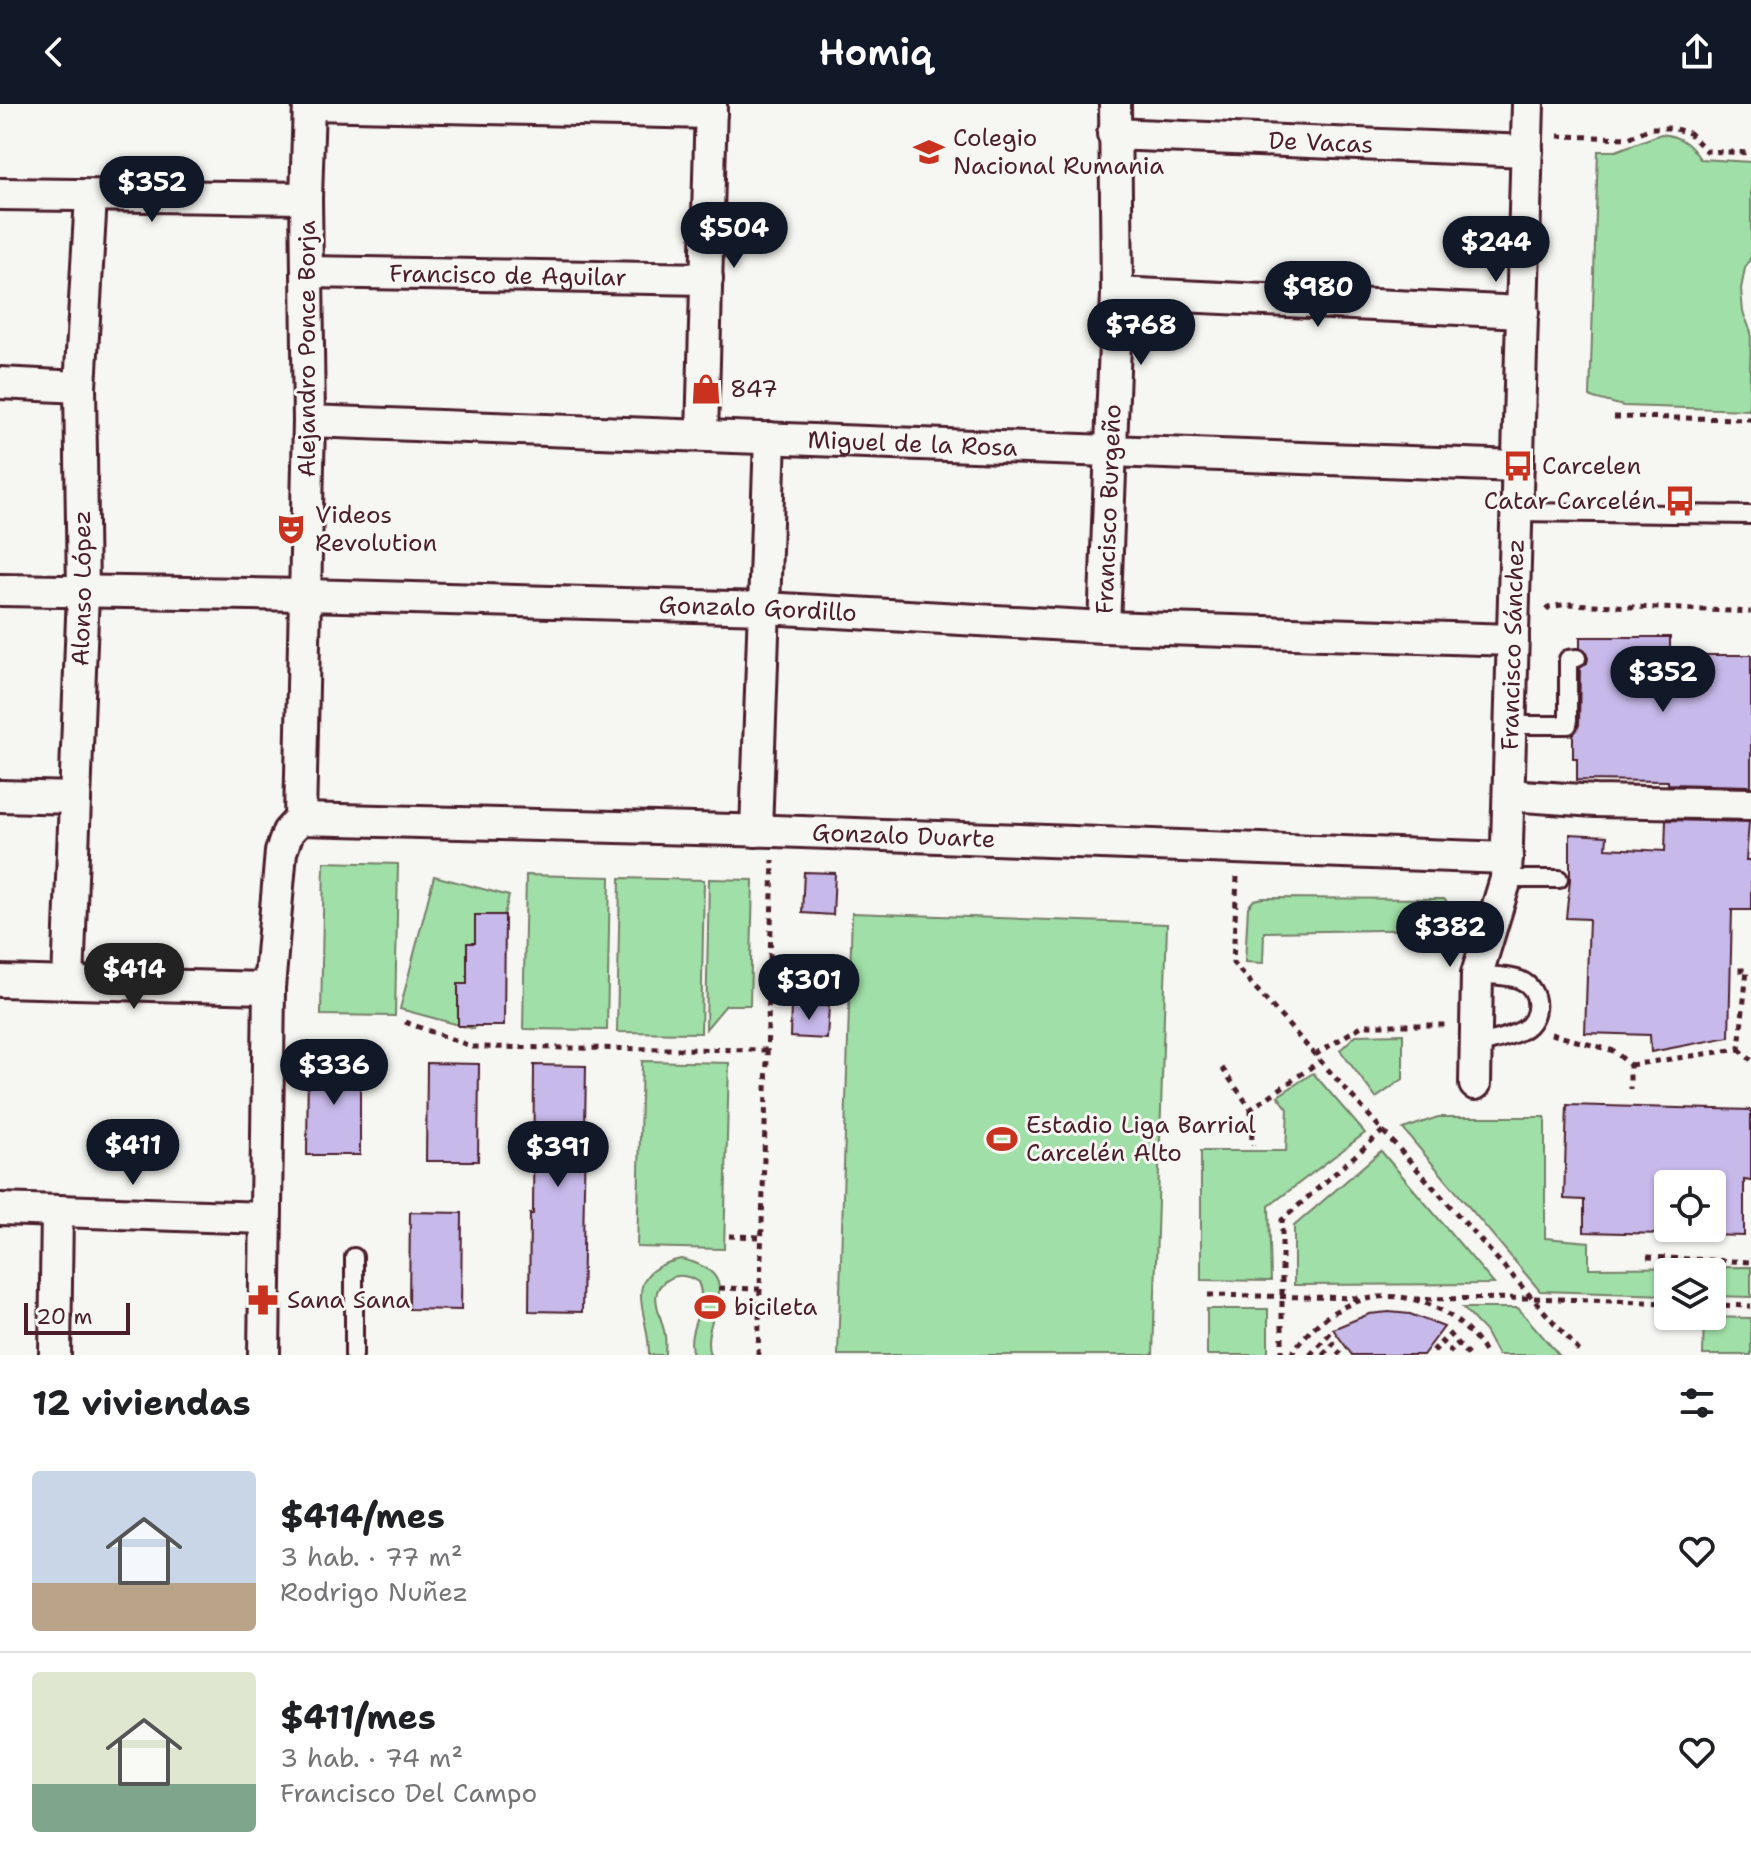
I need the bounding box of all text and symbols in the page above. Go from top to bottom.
text: Homiq [819,28,932,77]
icon: back [32,30,76,74]
icon: share [1675,30,1719,74]
place label: Colegio Nacional Rumania [953,122,1164,182]
street label: De Vacas [1268,124,1374,161]
school or university icon: Colegio Nacional Rumania [912,135,946,169]
pin: $352 [105,156,199,224]
text: $352 [117,164,187,199]
pin: $504 [687,202,781,270]
text: $504 [699,210,769,245]
pin: $244 [1449,216,1543,284]
street label: Alejandro Ponce Borja [291,220,323,478]
text: $244 [1461,224,1531,259]
street label: Francisco de Aguilar [389,257,627,294]
pin: $980 [1271,261,1365,329]
text: $980 [1282,269,1354,304]
pin: $768 [1094,299,1188,367]
text: $768 [1105,307,1177,342]
shop icon: 847 [689,372,723,406]
place label: 847 [730,373,778,405]
street label: Francisco Burgeño [1089,403,1129,615]
street label: Miguel de la Rosa [807,424,1018,464]
bus stop icon: Carcelen [1501,449,1535,483]
place label: Carcelen [1542,450,1641,482]
bus stop icon: Catar Carcelén [1663,484,1697,518]
place label: Catar Carcelén [1484,485,1656,517]
place label: Videos Revolution [315,499,437,559]
street label: Alonso López [64,510,99,667]
theatre icon: Videos Revolution [274,512,308,546]
street label: Francisco Sánchez [1494,538,1532,751]
street label: Gonzalo Gordillo [658,589,858,629]
pin: $352 [1616,646,1710,714]
text: $352 [1628,654,1698,689]
street label: Gonzalo Duarte [812,816,996,855]
pin: $382 [1403,901,1497,969]
text: $382 [1414,909,1486,944]
pin: $414 [87,943,181,1011]
text: $414 [102,951,166,986]
pin: $301 [762,954,856,1022]
text: $301 [776,962,842,997]
pin: $336 [287,1039,381,1107]
text: $336 [298,1047,370,1082]
place label: Estadio Liga Barrial Carcelén Alto [1026,1109,1257,1169]
pin: $411 [86,1119,180,1187]
pin: $391 [511,1121,605,1189]
sports icon: Estadio Liga Barrial Carcelén Alto [985,1122,1019,1156]
text: $411 [104,1127,162,1162]
text: $391 [526,1129,590,1164]
map controls [1654,1170,1726,1330]
button: locate [1654,1170,1726,1242]
button: layers [1654,1258,1726,1330]
pharmacy icon: Sana Sana [246,1283,280,1317]
place label: Sana Sana [287,1284,410,1316]
sports icon: bicileta [693,1290,727,1324]
place label: bicileta [734,1291,818,1323]
scale bar [24,1299,130,1335]
text: 20 m [36,1302,93,1331]
text: 12 viviendas [32,1380,251,1426]
icon: filters [1675,1381,1719,1425]
text: $414/mes [280,1493,445,1539]
icon: home [96,1503,192,1599]
icon: heart [1675,1529,1719,1573]
text: 3 hab. · 77 m² [280,1539,463,1574]
text: Rodrigo Nuñez [280,1574,468,1609]
text: $411/mes [280,1694,436,1740]
icon: home [96,1704,192,1800]
icon: heart [1675,1730,1719,1774]
text: 3 hab. · 74 m² [280,1740,463,1775]
text: Francisco Del Campo [280,1775,537,1810]

